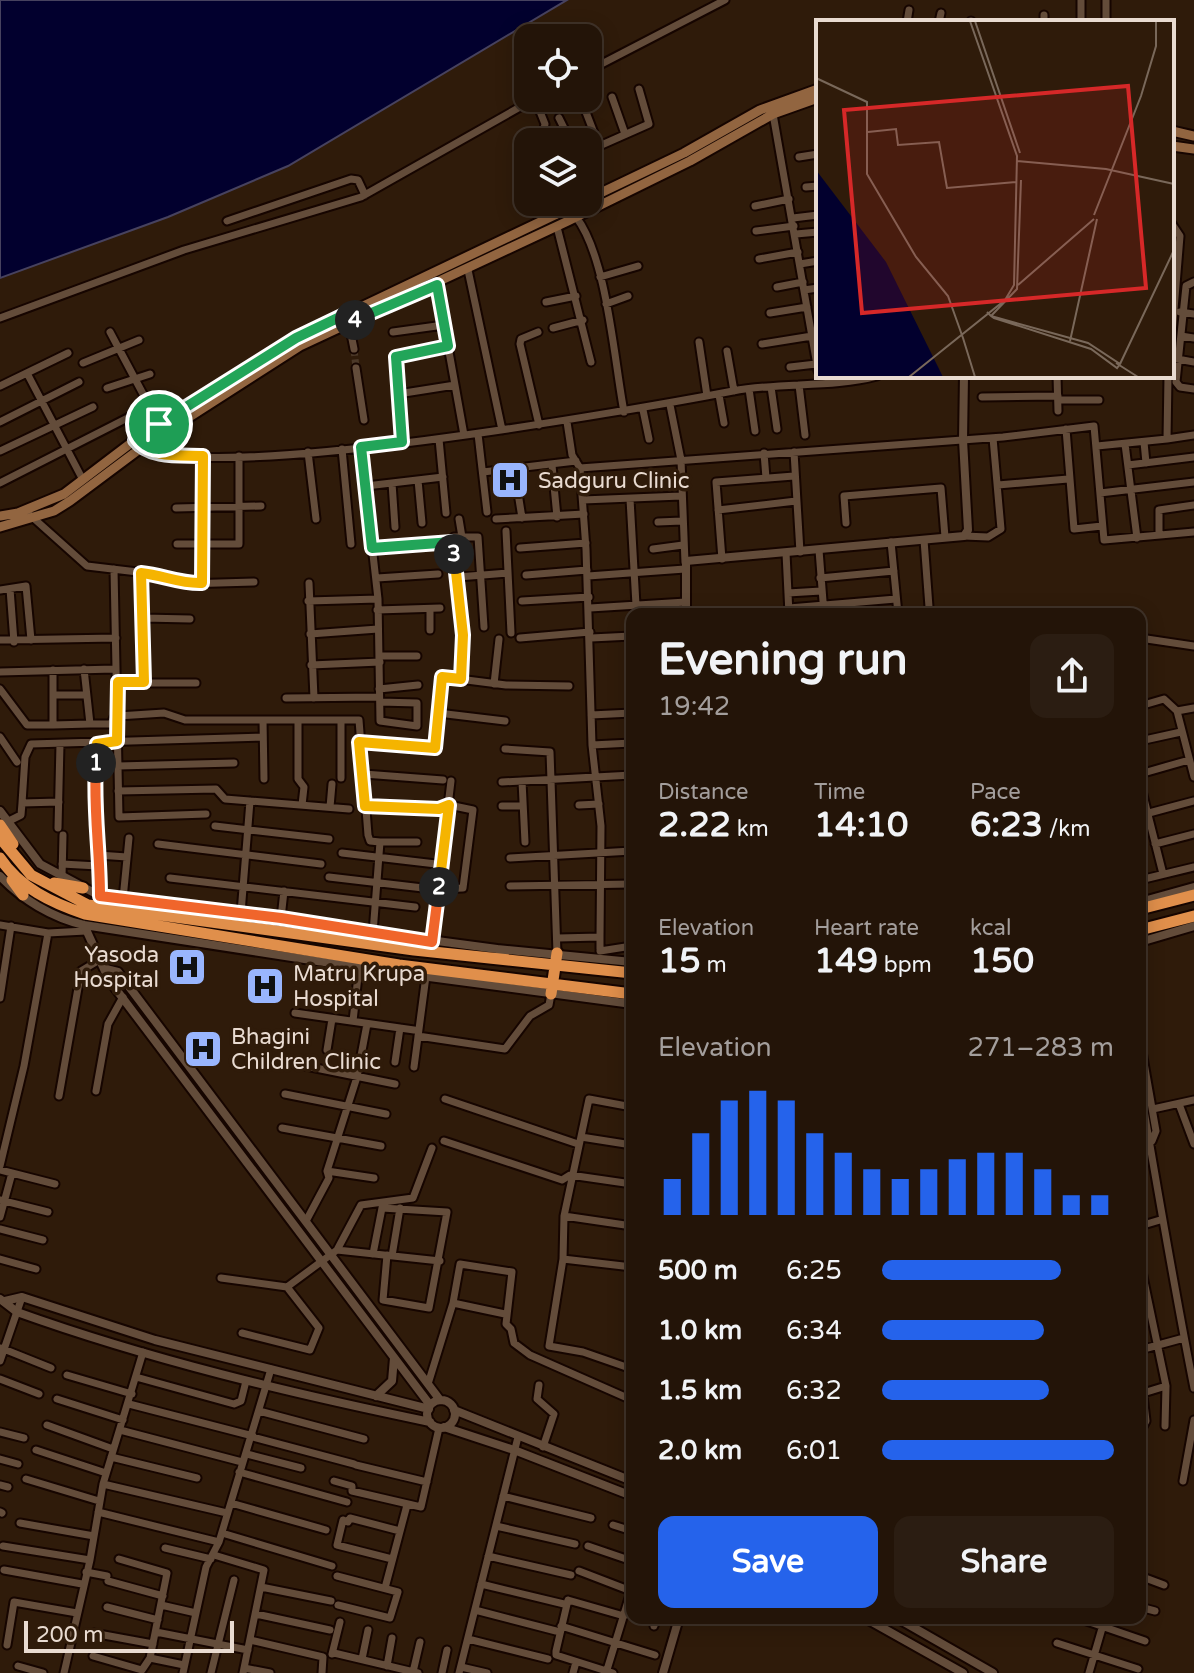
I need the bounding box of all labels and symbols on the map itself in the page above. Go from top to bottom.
inset map [816,20,1174,378]
pin: 4 [335,300,375,340]
pin [125,390,193,458]
hospital icon: Sadguru Clinic [489,459,531,501]
place label: Sadguru Clinic [538,468,689,494]
pin: 3 [434,534,474,574]
pin: 1 [76,743,116,783]
pin: 2 [419,867,459,907]
place label: Yasoda Hospital [73,942,159,993]
hospital icon: Yasoda Hospital [166,946,208,988]
place label: Matru Krupa Hospital [293,961,425,1012]
hospital icon: Matru Krupa Hospital [244,965,286,1007]
place label: Bhagini Children Clinic [231,1024,381,1075]
hospital icon: Bhagini Children Clinic [182,1028,224,1070]
scale bar [24,1617,234,1653]

